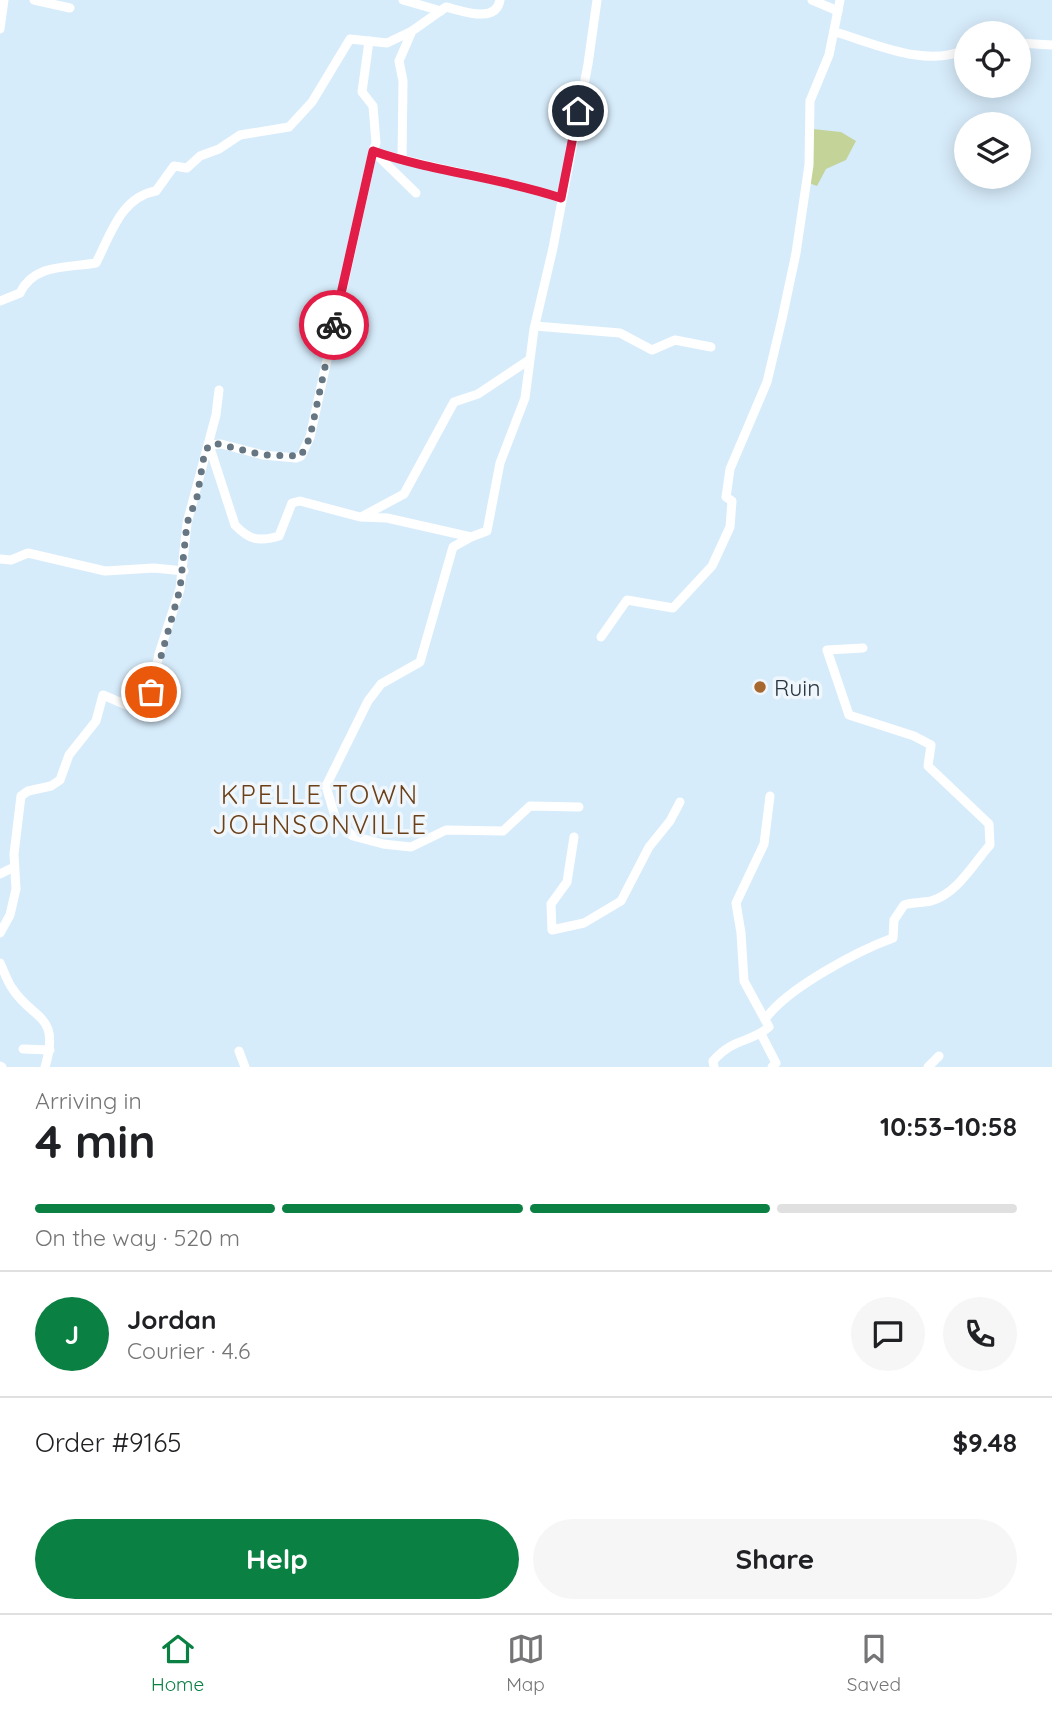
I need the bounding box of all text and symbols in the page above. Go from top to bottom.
map controls [954,21,1031,189]
button: locate [954,21,1031,98]
pin [548,81,608,141]
icon: home [559,92,597,130]
button: layers [954,112,1031,189]
courier [299,290,369,360]
icon: bike [315,306,353,344]
pin [121,662,181,722]
icon: bag [132,673,170,711]
place label: Ruin [774,673,820,702]
marker: Ruin [752,679,768,695]
district label: KPELLE TOWN JOHNSONVILLE [212,778,428,841]
text: Arriving in [35,1086,142,1115]
text: 10:53–10:58 [880,1110,1017,1143]
text: 4 min [35,1112,156,1170]
text: On the way · 520 m [35,1223,240,1252]
button: chat [851,1297,925,1371]
button: phone [943,1297,1017,1371]
text: Jordan [127,1303,216,1336]
text: J [65,1318,79,1351]
text: Courier · 4.6 [127,1336,250,1365]
text: Order #9165 [35,1426,181,1459]
text: $9.48 [953,1426,1017,1459]
button: Help [35,1519,519,1599]
button: Share [533,1519,1017,1599]
tab: Home [151,1630,204,1696]
tab: Map [506,1630,545,1696]
tab: Saved [847,1630,901,1696]

